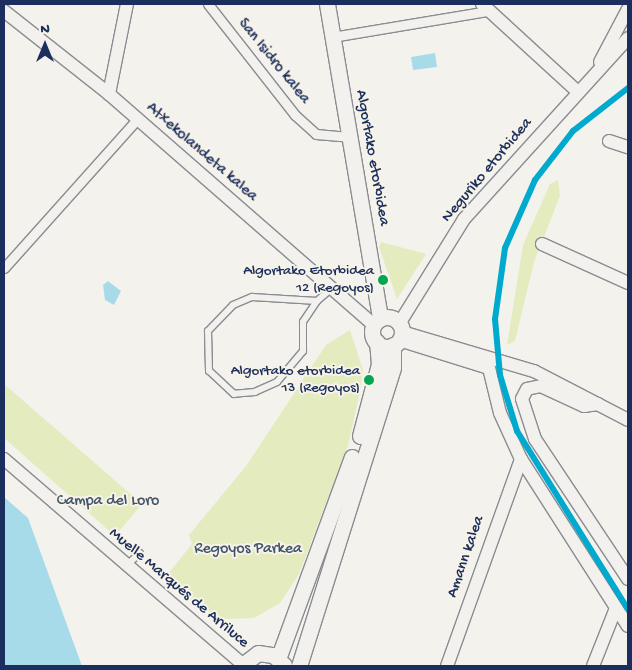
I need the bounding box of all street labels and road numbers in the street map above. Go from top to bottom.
street label: San Isidro kalea [233,15,313,109]
street label: Algortako etorbidea [350,88,392,228]
street label: Atxekolandeta kalea [141,99,261,207]
street label: Neguriko etorbidea [439,115,537,227]
street label: Amann kalea [444,514,490,600]
street label: Muelle Marqués de Arriluce [104,525,252,653]

